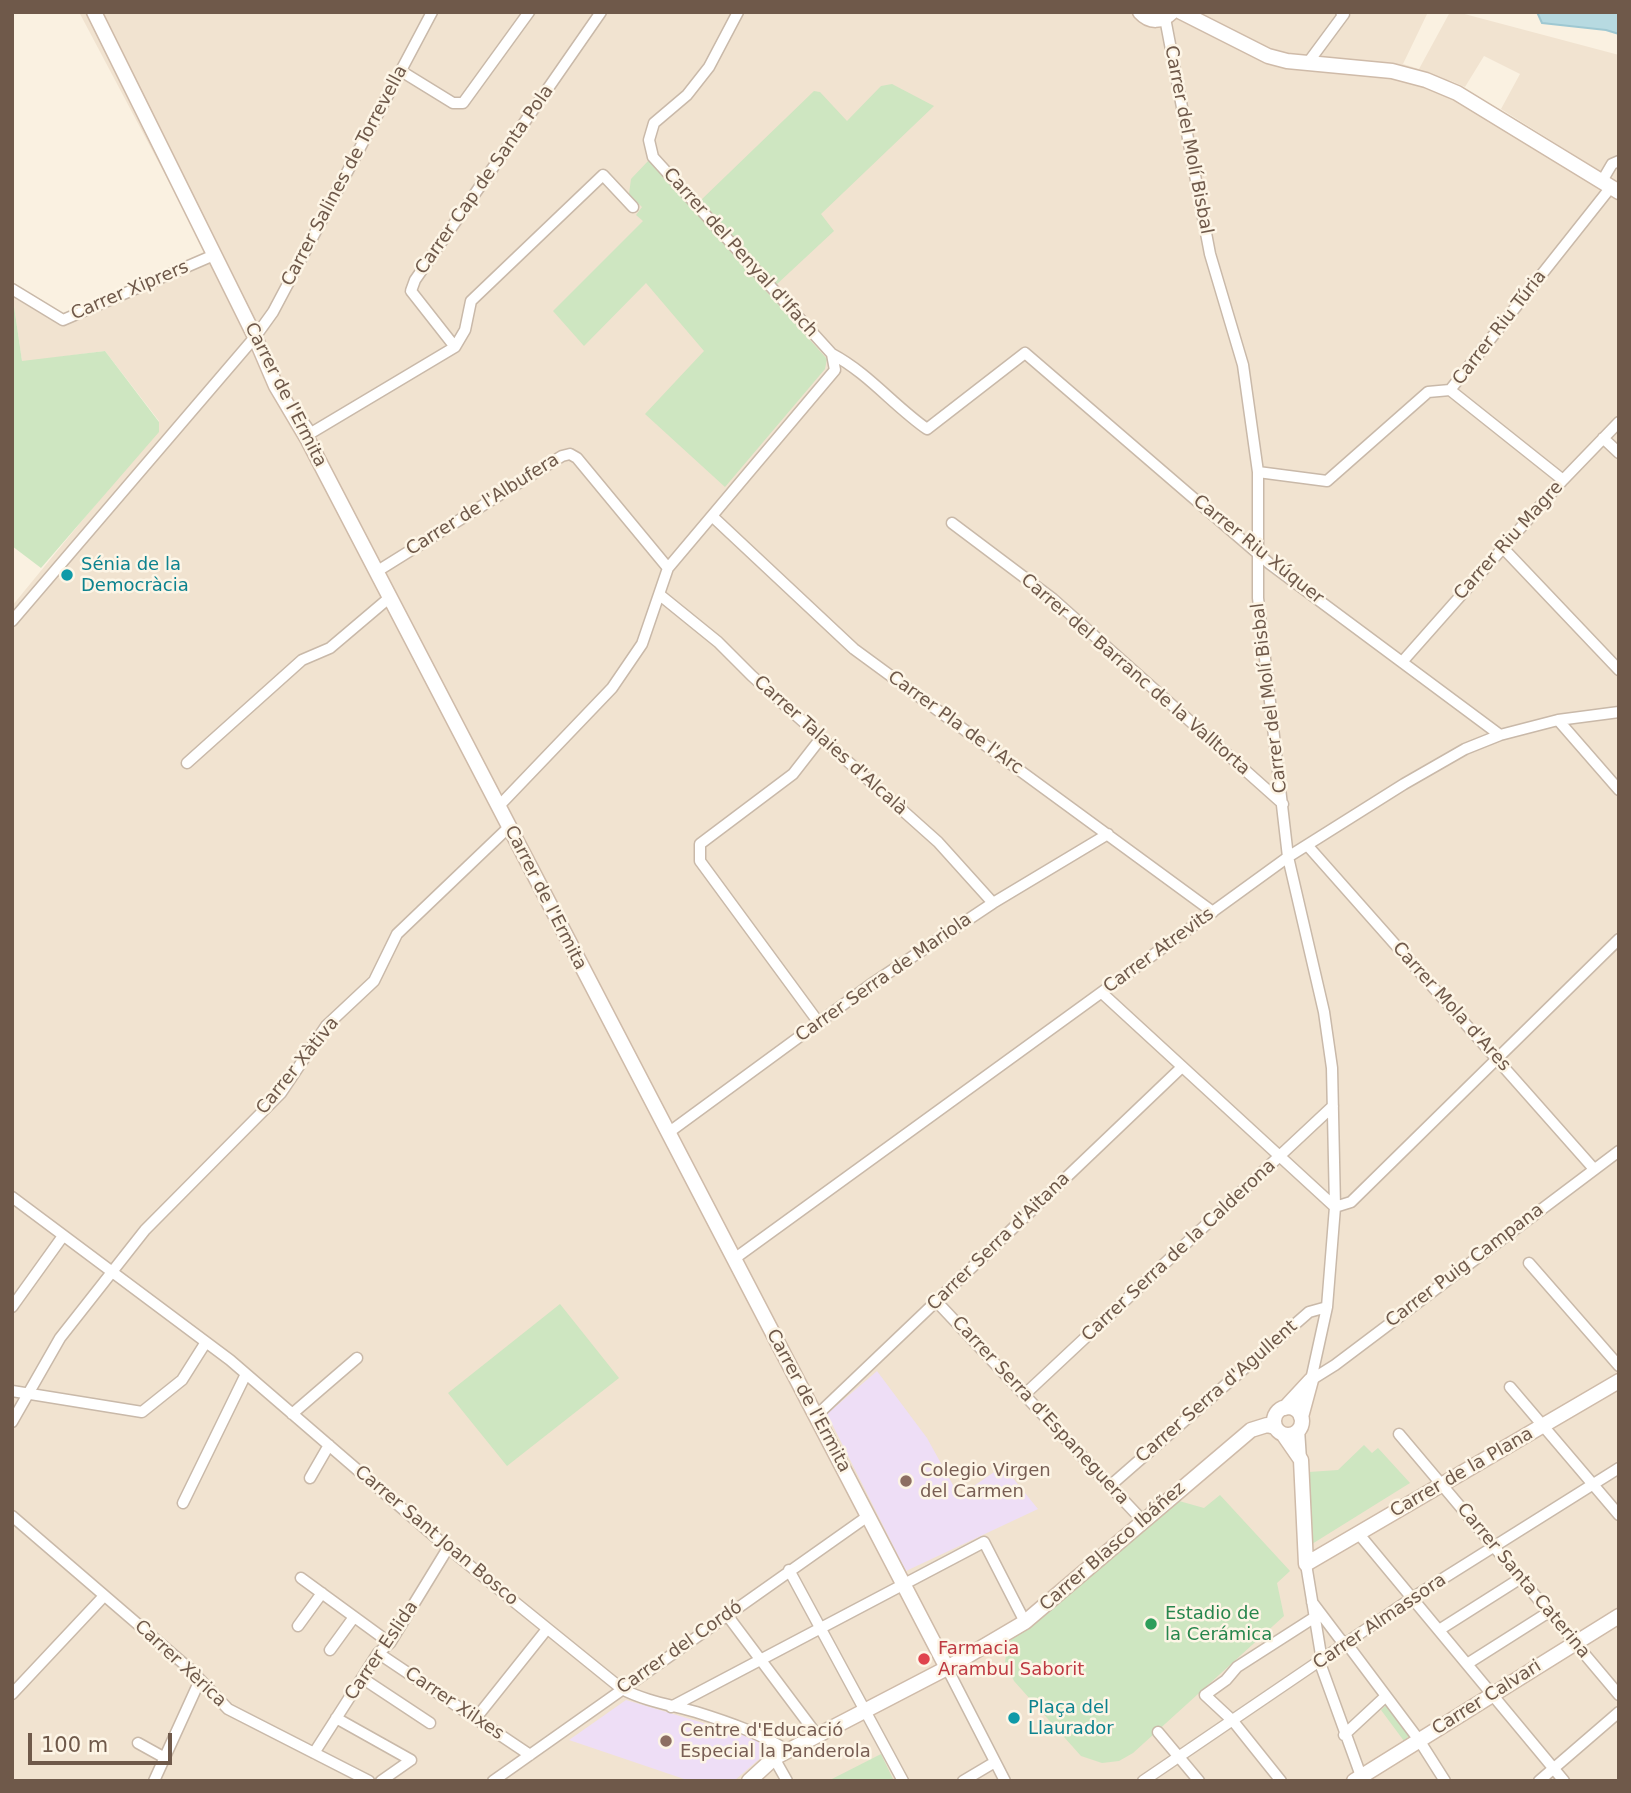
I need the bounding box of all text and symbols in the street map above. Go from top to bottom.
street label: Carrer del Molí Bisbal [1159,44,1217,236]
street label: Carrer Salines de Torrevella [277,62,413,290]
street label: Carrer Cap de Santa Pola [411,81,559,279]
street label: Carrer del Penyal d'Ifach [658,164,822,342]
street label: Carrer Xiprers [68,257,192,325]
street label: Carrer Riu Túria [1449,266,1551,390]
street label: Carrer de l'Ermita [239,319,331,471]
street label: Carrer de l'Albufera [403,449,563,561]
street label: Carrer Riu Magre [1450,477,1568,605]
street label: Carrer Riu Xúquer [1188,491,1328,609]
place label: Sénia de la Democràcia [81,554,189,596]
marker: Sénia de la Democràcia [59,567,75,583]
street label: Carrer del Barranc de la Valltorta [1016,570,1254,780]
street label: Carrer del Molí Bisbal [1248,602,1292,794]
street label: Carrer Pla de l'Arc [883,667,1027,779]
street label: Carrer Talaies d'Alcalà [749,671,911,821]
street label: Carrer de l'Ermita [499,822,591,974]
street label: Carrer Atrevits [1100,904,1218,998]
street label: Carrer Serra de Mariola [792,909,976,1047]
street label: Carrer Mola d'Ares [1387,938,1515,1076]
street label: Carrer Xàtiva [252,1013,344,1119]
street label: Carrer Serra de la Calderona [1078,1155,1280,1347]
street label: Carrer Serra d'Aitana [923,1168,1075,1316]
street label: Carrer Puig Campana [1382,1200,1548,1332]
street label: Carrer Serra d'Espaneguera [947,1312,1133,1510]
street label: Carrer Serra d'Agullent [1132,1316,1302,1468]
street label: Carrer de l'Ermita [761,1326,855,1476]
street label: Carrer de la Plana [1387,1423,1537,1523]
place label: Colegio Virgen del Carmen [920,1460,1051,1502]
street label: Carrer Sant Joan Bosco [350,1461,522,1611]
marker: Colegio Virgen del Carmen [898,1473,914,1489]
street label: Carrer Blasco Ibáñez [1036,1478,1190,1616]
street label: Carrer Santa Caterina [1452,1499,1594,1663]
street label: Carrer Almassora [1309,1569,1451,1675]
street label: Carrer Eslida [341,1597,423,1705]
street label: Carrer del Cordó [613,1597,747,1699]
place label: Estadio de la Cerámica [1165,1603,1272,1646]
street label: Carrer Xèrica [130,1616,230,1712]
marker: Estadio de la Cerámica [1143,1616,1159,1632]
place label: Farmacia Arambul Saborit [938,1638,1084,1680]
marker: Farmacia Arambul Saborit [916,1651,932,1667]
street label: Carrer Calvari [1428,1656,1546,1740]
street label: Carrer Xilxes [400,1663,508,1745]
place label: Plaça del Llaurador [1028,1697,1114,1740]
marker: Plaça del Llaurador [1006,1710,1022,1726]
scale bar [32,1720,175,1764]
place label: Centre d'Educació Especial la Panderola [680,1720,871,1762]
text: 100 m [41,1733,108,1757]
marker: Centre d'Educació Especial la Panderola [658,1733,674,1749]

